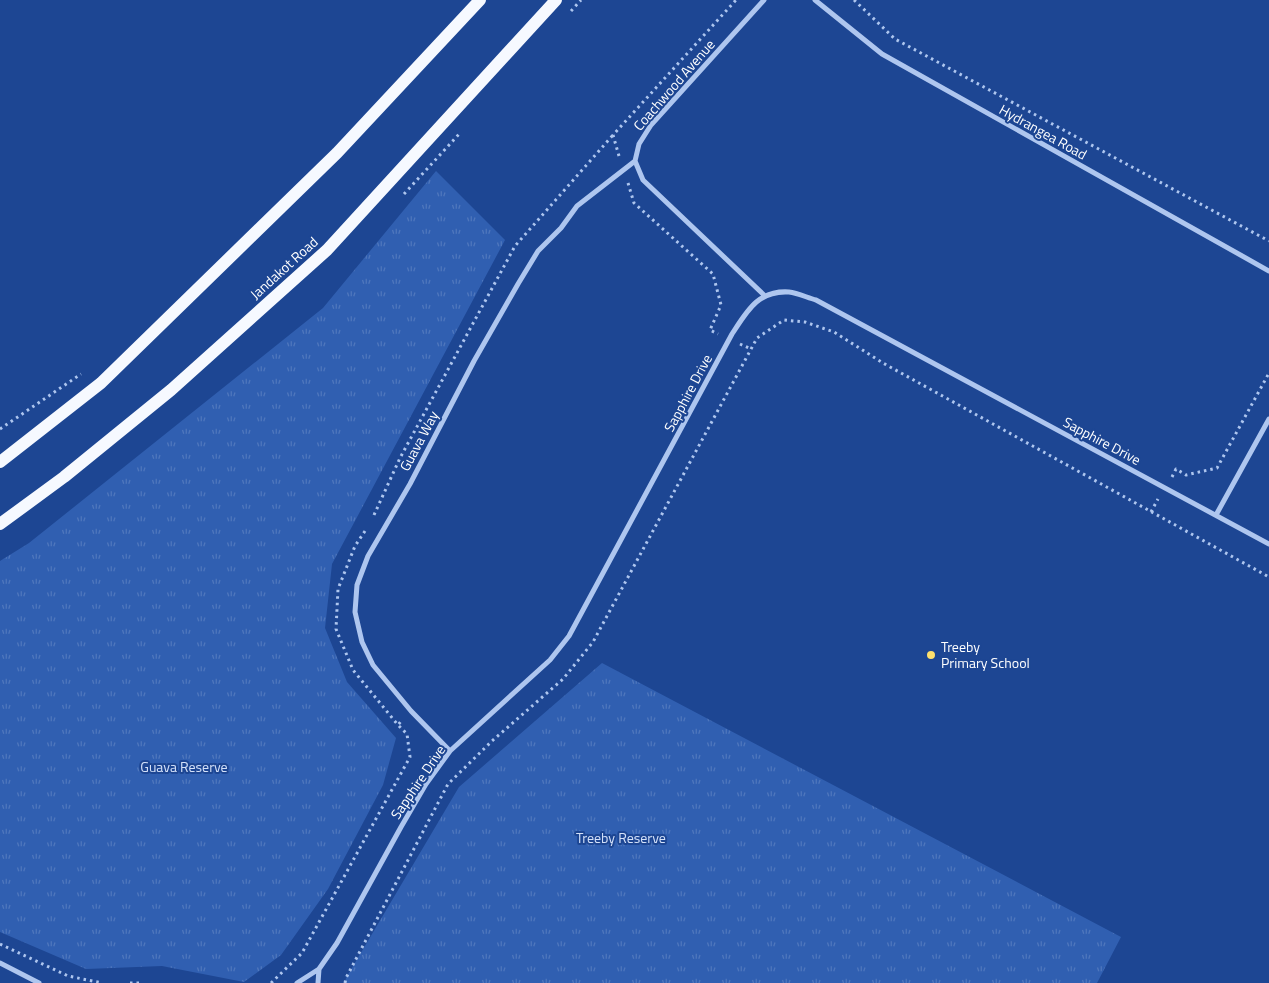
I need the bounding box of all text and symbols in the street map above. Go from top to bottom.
street label: Coachwood Avenue [628,34,719,135]
street label: Hydrangea Road [995,99,1091,164]
street label: Jandakot Road [245,231,322,304]
street label: Sapphire Drive [658,350,717,435]
street label: Guava Way [394,407,443,475]
street label: Sapphire Drive [1060,411,1145,470]
place label: Treeby Primary School [941,636,1030,673]
marker: Treeby Primary School [925,649,937,661]
street label: Sapphire Drive [385,740,450,823]
park label: Guava Reserve [140,756,228,777]
park label: Treeby Reserve [576,827,666,848]

